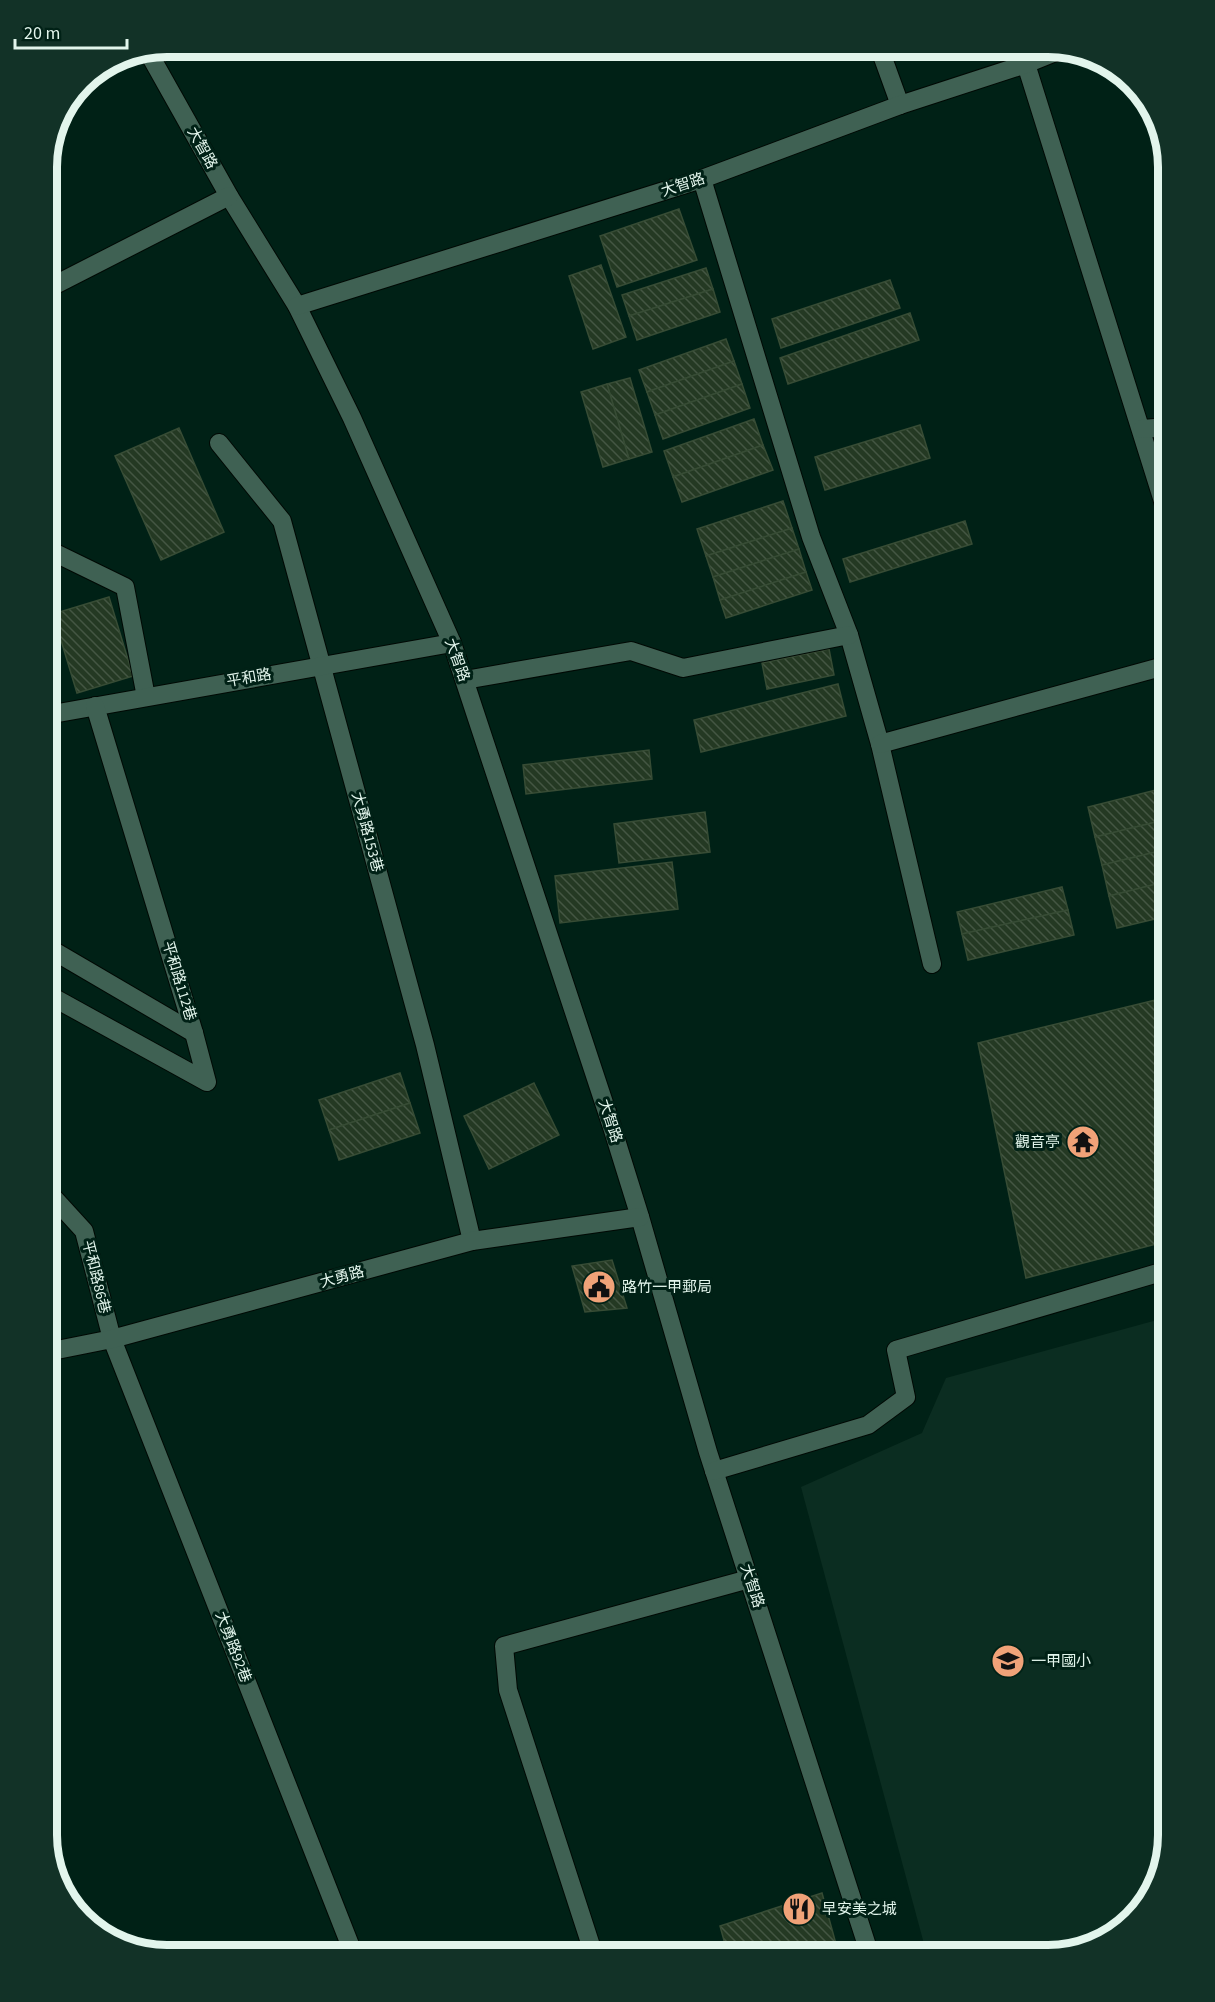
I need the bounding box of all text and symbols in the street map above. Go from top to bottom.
scale bar [15,12,128,50]
text: 20 m [24,21,60,46]
street label: 大智路 [182,123,222,173]
street label: 大智路 [658,168,708,202]
street label: 大智路 [439,635,475,685]
street label: 平和路 [225,664,273,692]
street label: 大勇路153巷 [346,789,388,875]
street label: 平和路112巷 [157,939,201,1023]
street label: 大智路 [593,1096,627,1146]
temple icon: 觀音亭 [1065,1124,1101,1160]
place label: 觀音亭 [1015,1132,1060,1153]
street label: 平和路86巷 [77,1238,115,1316]
street label: 大勇路 [318,1261,366,1293]
public building icon: 路竹一甲郵局 [581,1269,617,1305]
place label: 路竹一甲郵局 [622,1277,712,1298]
street label: 大智路 [735,1561,769,1611]
street label: 大勇路92巷 [210,1608,256,1686]
school or university icon: 一甲國小 [990,1643,1026,1679]
place label: 一甲國小 [1031,1651,1091,1672]
restaurant icon: 早安美之城 [781,1891,817,1927]
place label: 早安美之城 [822,1899,897,1920]

